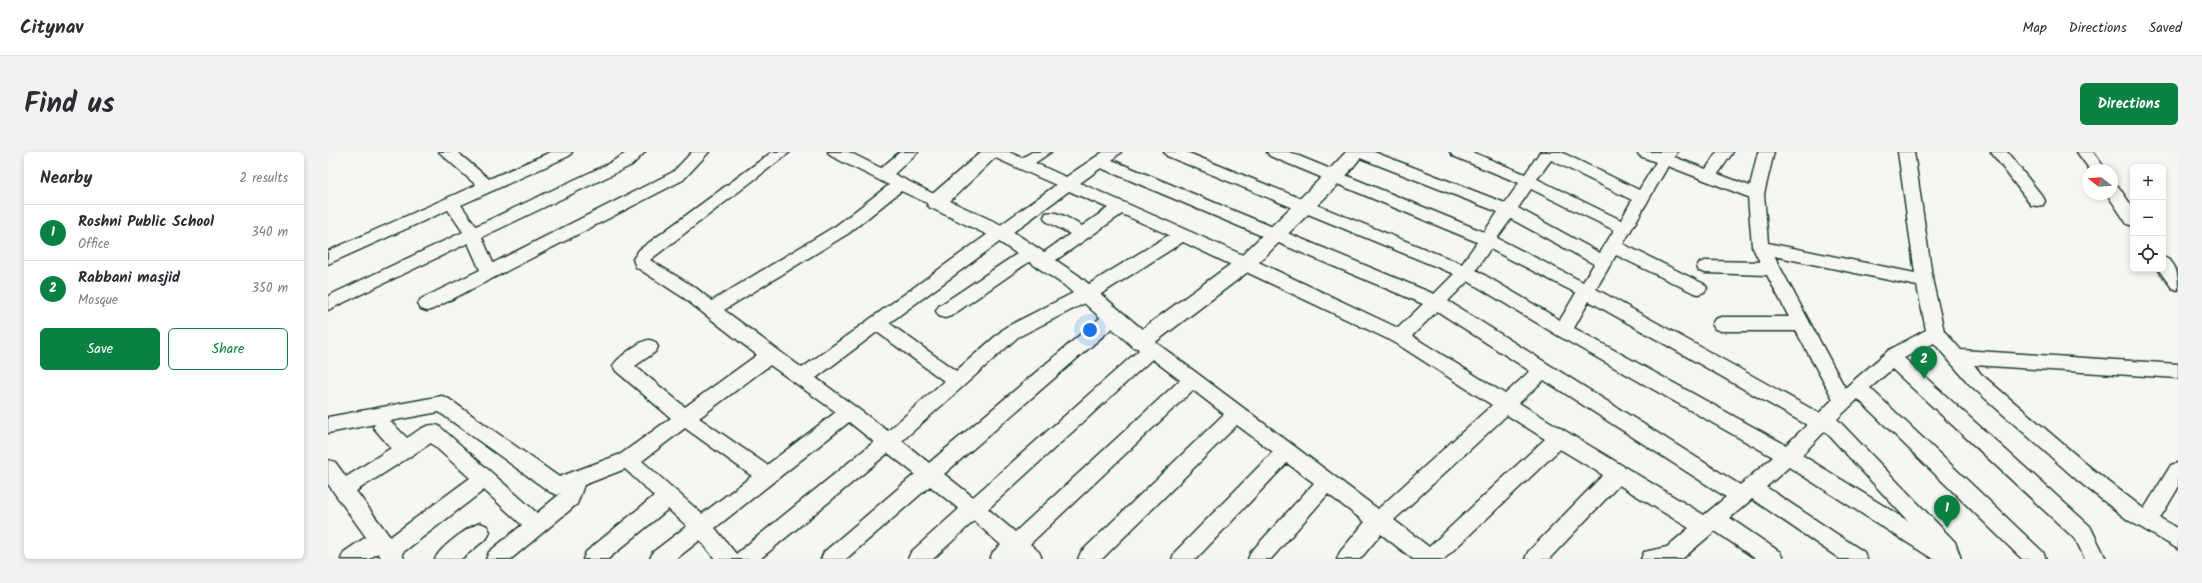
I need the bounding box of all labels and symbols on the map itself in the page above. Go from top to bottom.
north arrow [2082,164,2118,200]
your location [1080,320,1100,340]
pin: 2 [1911,346,1937,379]
pin: 1 [1934,495,1960,528]

